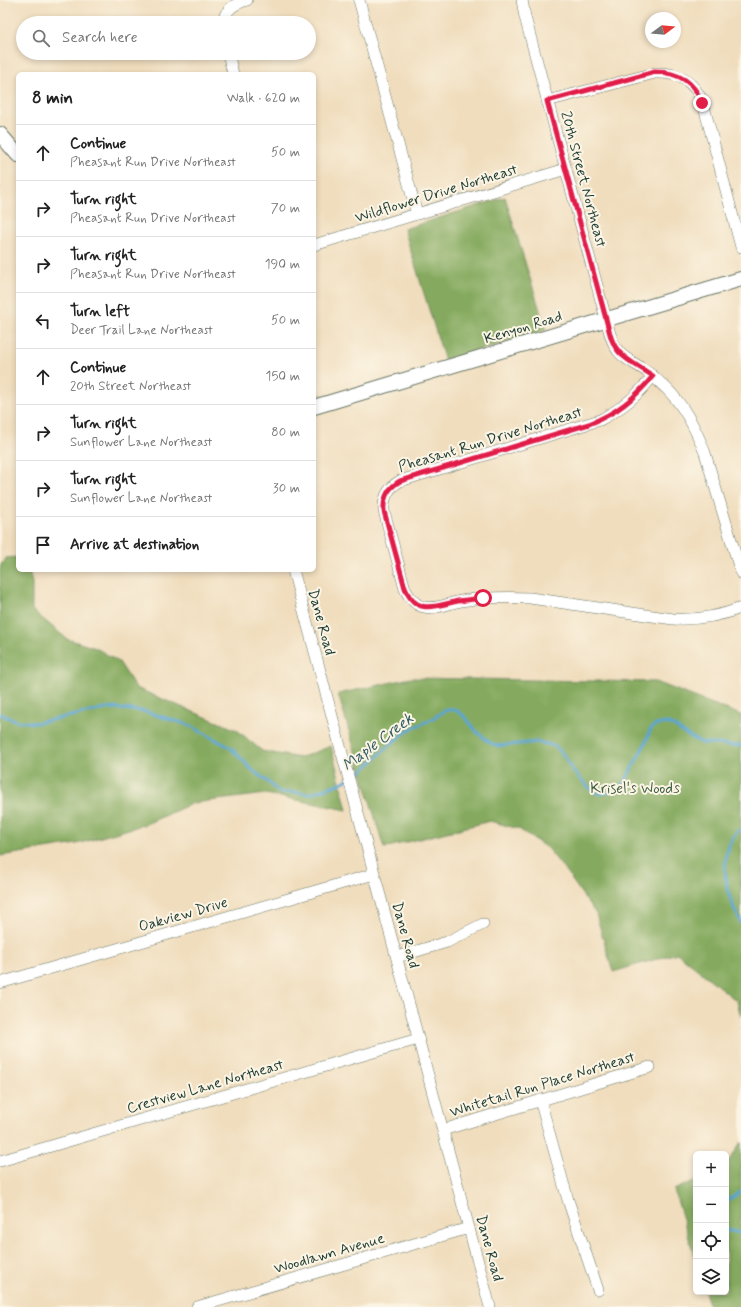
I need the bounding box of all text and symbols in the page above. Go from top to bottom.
north arrow [645,12,681,48]
search box [16,16,316,60]
icon: search [30,27,52,49]
text: Search here [62,28,138,48]
text: 8 min [32,87,73,109]
text: Walk · 620 m [227,90,300,107]
route end [693,94,711,112]
street label: 20th Street Northeast [555,109,611,250]
text: Continue [70,134,126,154]
icon: ahead [32,142,54,164]
text: 50 m [271,144,300,161]
text: Pheasant Run Drive Northeast [70,154,236,171]
street label: Wildflower Drive Northeast [353,160,520,228]
text: Turn right [70,190,137,210]
icon: right [32,198,54,220]
text: 70 m [271,200,300,217]
text: Pheasant Run Drive Northeast [70,210,236,227]
text: Turn right [70,246,137,266]
icon: right [32,254,54,276]
text: 190 m [265,256,300,273]
text: Pheasant Run Drive Northeast [70,266,236,283]
text: Turn left [70,302,130,322]
street label: Kenyon Road [482,307,565,349]
icon: left [32,310,54,332]
text: 50 m [271,312,300,329]
text: Deer Trail Lane Northeast [70,322,213,339]
text: Continue [70,358,126,378]
icon: ahead [32,366,54,388]
text: 150 m [266,368,300,385]
text: 20th Street Northeast [70,378,191,395]
street label: Pheasant Run Drive Northeast [396,402,585,477]
text: Turn right [70,414,137,434]
icon: right [32,422,54,444]
text: 80 m [271,424,300,441]
text: Sunflower Lane Northeast [70,434,212,451]
text: Turn right [70,470,137,490]
icon: right [32,478,54,500]
text: 30 m [273,480,300,497]
text: Sunflower Lane Northeast [70,490,212,507]
icon: arrive [32,534,54,556]
text: Arrive at destination [70,535,199,555]
street label: Dane Road [303,587,340,658]
route start [474,589,492,607]
water label: Maple Creek [338,708,418,776]
park label: Krisel's Woods [590,779,680,799]
street label: Oakview Drive [136,893,230,937]
street label: Dane Road [387,900,424,971]
street label: Whitetail Run Place Northeast [447,1047,638,1123]
street label: Crestview Lane Northeast [125,1055,287,1119]
map controls [693,1151,729,1295]
button: + [693,1151,729,1187]
button: − [693,1187,729,1223]
street label: Dane Road [471,1213,508,1284]
button: locate [693,1223,729,1259]
street label: Woodlawn Avenue [272,1229,387,1279]
button: layers [693,1259,729,1295]

